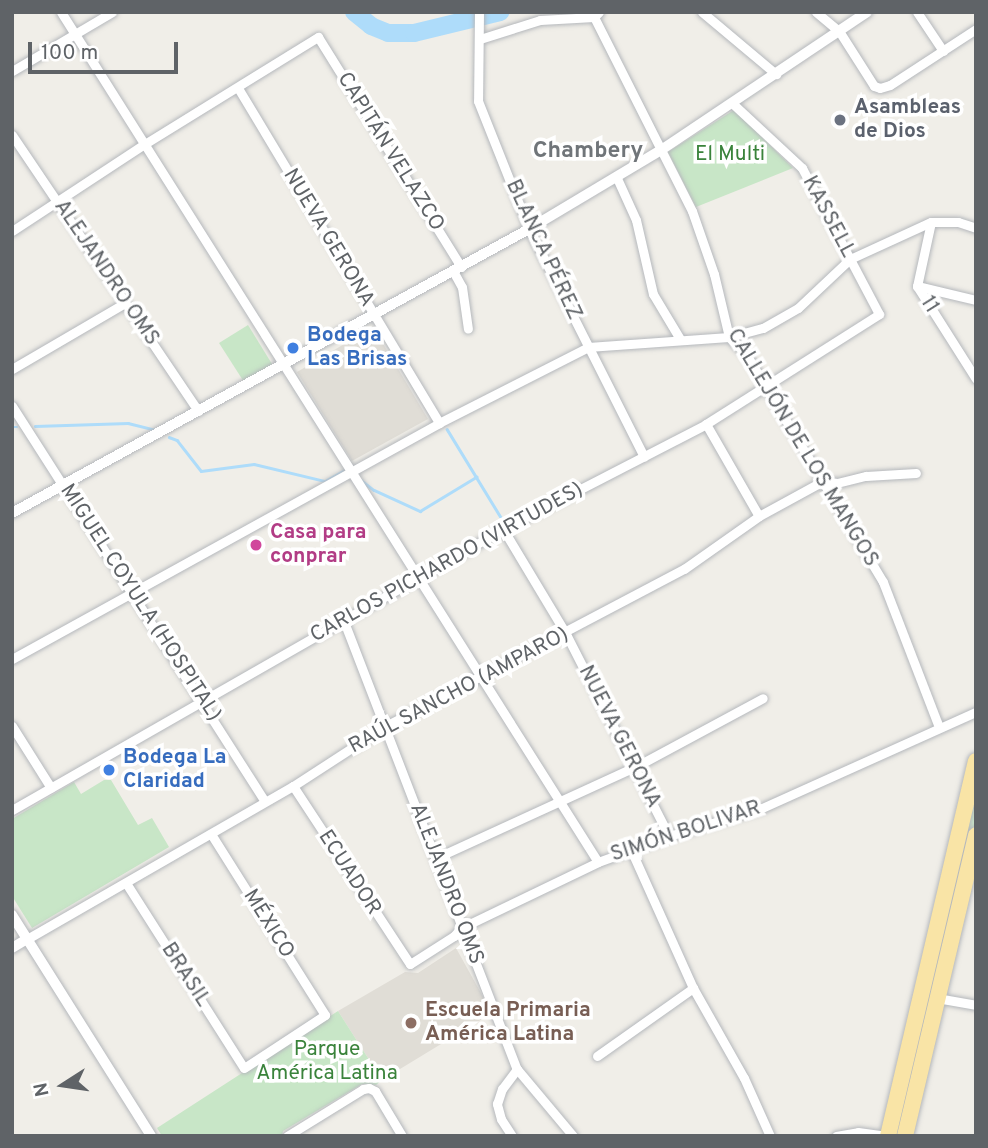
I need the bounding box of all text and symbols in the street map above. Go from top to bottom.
scale bar [32,28,182,72]
text: 100 m [41,40,98,67]
street label: CAPITÁN VELAZCO [331,68,449,236]
place label: Asambleas de Dios [854,95,961,145]
marker: Asambleas de Dios [832,112,848,128]
district label: Chambery [533,138,643,166]
park label: El Multi [695,142,765,168]
street label: NUEVA GERONA [277,164,379,312]
street label: KASSELL [796,172,860,262]
street label: BLANCA PÉREZ [499,175,587,325]
street label: ALEJANDRO OMS [48,195,164,351]
street label: 11 [914,292,944,318]
place label: Bodega Las Brisas [307,323,407,373]
street label: CALLEJÓN DE LOS MANGOS [721,324,883,572]
marker: Bodega Las Brisas [285,340,301,356]
street label: CARLOS PICHARDO (VIRTUDES) [306,477,588,649]
street label: MIGUEL COYULA (HOSPITAL) [53,479,227,727]
place label: Casa para conprar [270,520,366,570]
marker: Casa para conprar [248,537,264,553]
street label: RAÚL SANCHO (AMPARO) [345,622,573,760]
street label: NUEVA GERONA [572,661,666,813]
place label: Bodega La Claridad [123,745,227,795]
marker: Bodega La Claridad [101,762,117,778]
street label: SIMÓN BOLIVAR [608,796,764,868]
street label: ALEJANDRO OMS [404,800,488,968]
street label: ECUADOR [312,826,386,920]
street label: MÉXICO [237,885,299,963]
street label: BRASIL [155,938,215,1012]
place label: Escuela Primaria América Latina [425,998,591,1048]
marker: Escuela Primaria América Latina [403,1015,419,1031]
park label: Parque América Latina [256,1037,398,1087]
north arrow [28,1050,98,1120]
text: N [29,1080,56,1099]

